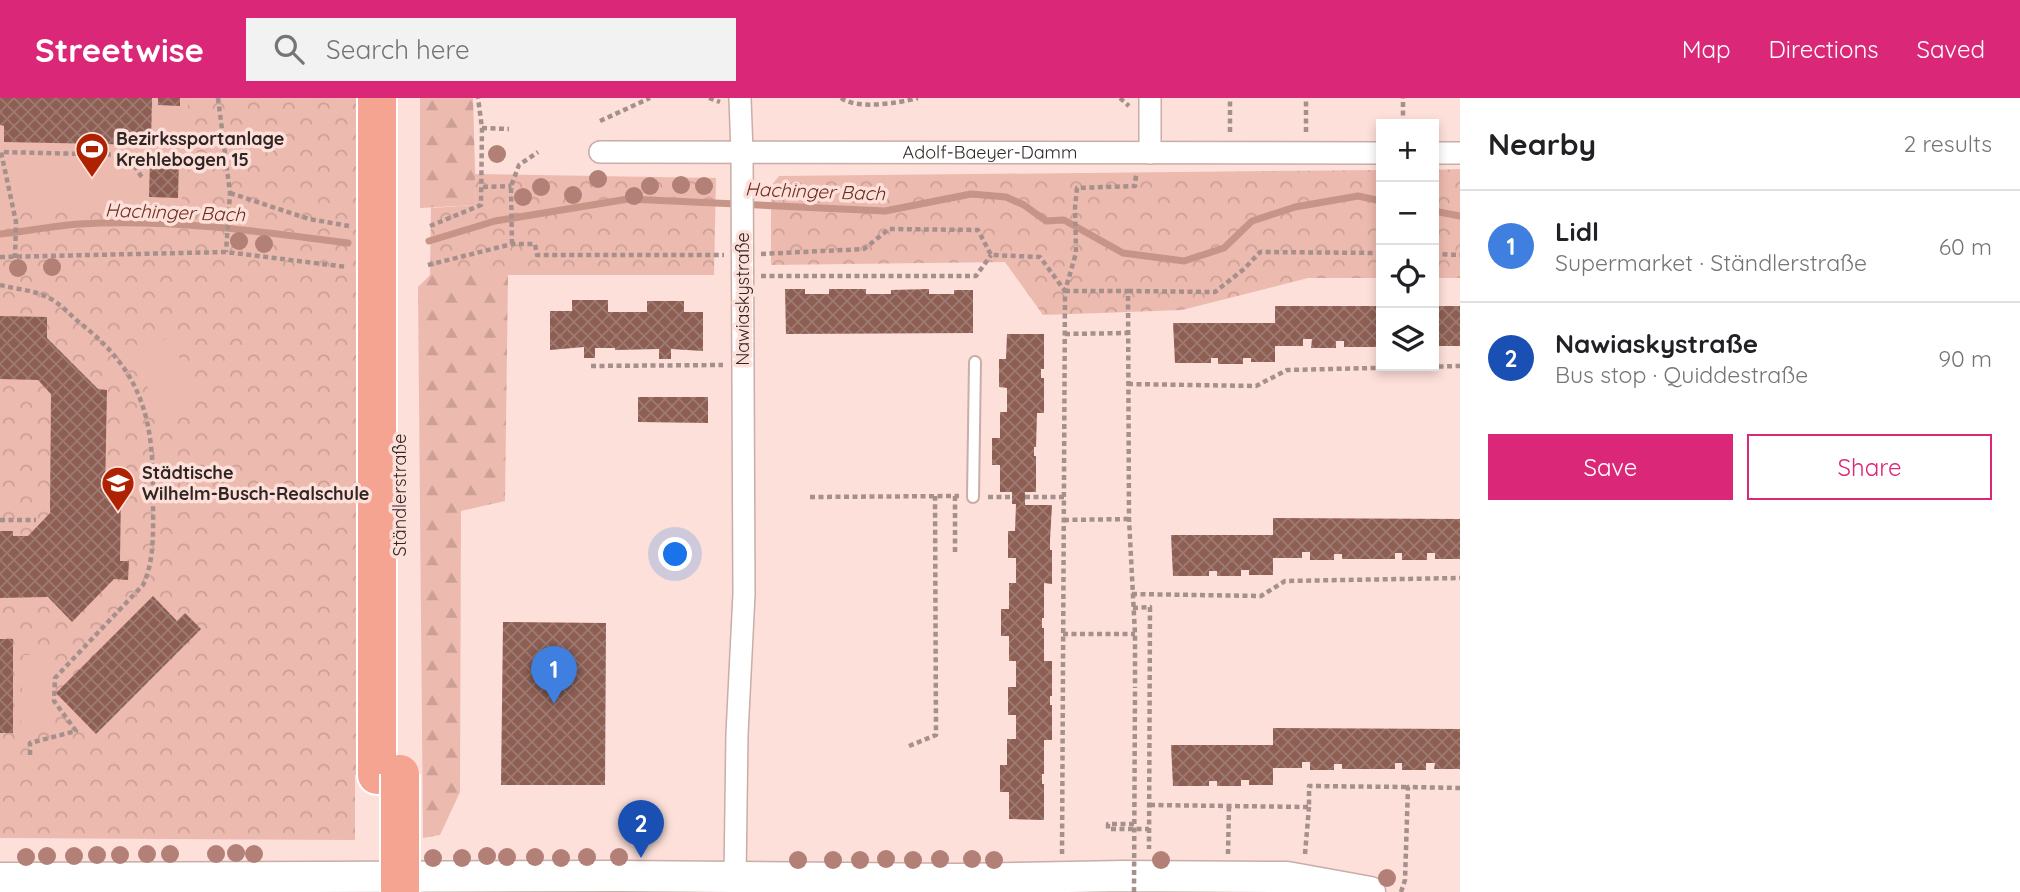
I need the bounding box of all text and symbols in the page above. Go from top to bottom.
search box [246,18,736,81]
text: Streetwise [35,29,204,70]
icon: search [270,30,308,68]
text: Search here [326,33,470,66]
text: Map [1682,34,1731,64]
text: Directions [1769,34,1879,64]
text: Saved [1917,34,1985,64]
map controls [1376,119,1439,371]
button: + [1376,119,1439,182]
text: Nearby [1488,125,1596,163]
place label: Bezirkssportanlage Krehlebogen 15 [116,127,284,171]
text: 2 results [1903,129,1992,158]
sports icon: Bezirkssportanlage Krehlebogen 15 [73,130,111,179]
street label: Adolf-Baeyer-Damm [903,140,1077,164]
water label: Hachinger Bach [745,177,887,205]
button: − [1376,182,1439,245]
water label: Hachinger Bach [105,198,247,226]
text: Lidl [1555,215,1599,248]
street label: Nawiaskystraße [731,232,754,366]
text: 1 [1507,232,1515,261]
text: 60 m [1939,232,1992,261]
button: locate [1376,245,1439,308]
text: Supermarket · Ständlerstraße [1555,248,1867,277]
button: layers [1376,308,1439,371]
text: Nawiaskystraße [1555,327,1758,360]
text: 2 [1504,344,1518,373]
text: 90 m [1938,344,1992,373]
text: Bus stop · Quiddestraße [1555,360,1808,389]
street label: Ständlerstraße [388,434,411,556]
button: Save [1488,434,1733,500]
button: Share [1747,434,1992,500]
place label: Städtische Wilhelm-Busch-Realschule [142,461,369,505]
school or university icon: Städtische Wilhelm-Busch-Realschule [99,464,137,513]
your location [658,537,692,571]
pin: 1 [531,646,577,704]
pin: 2 [618,800,664,858]

